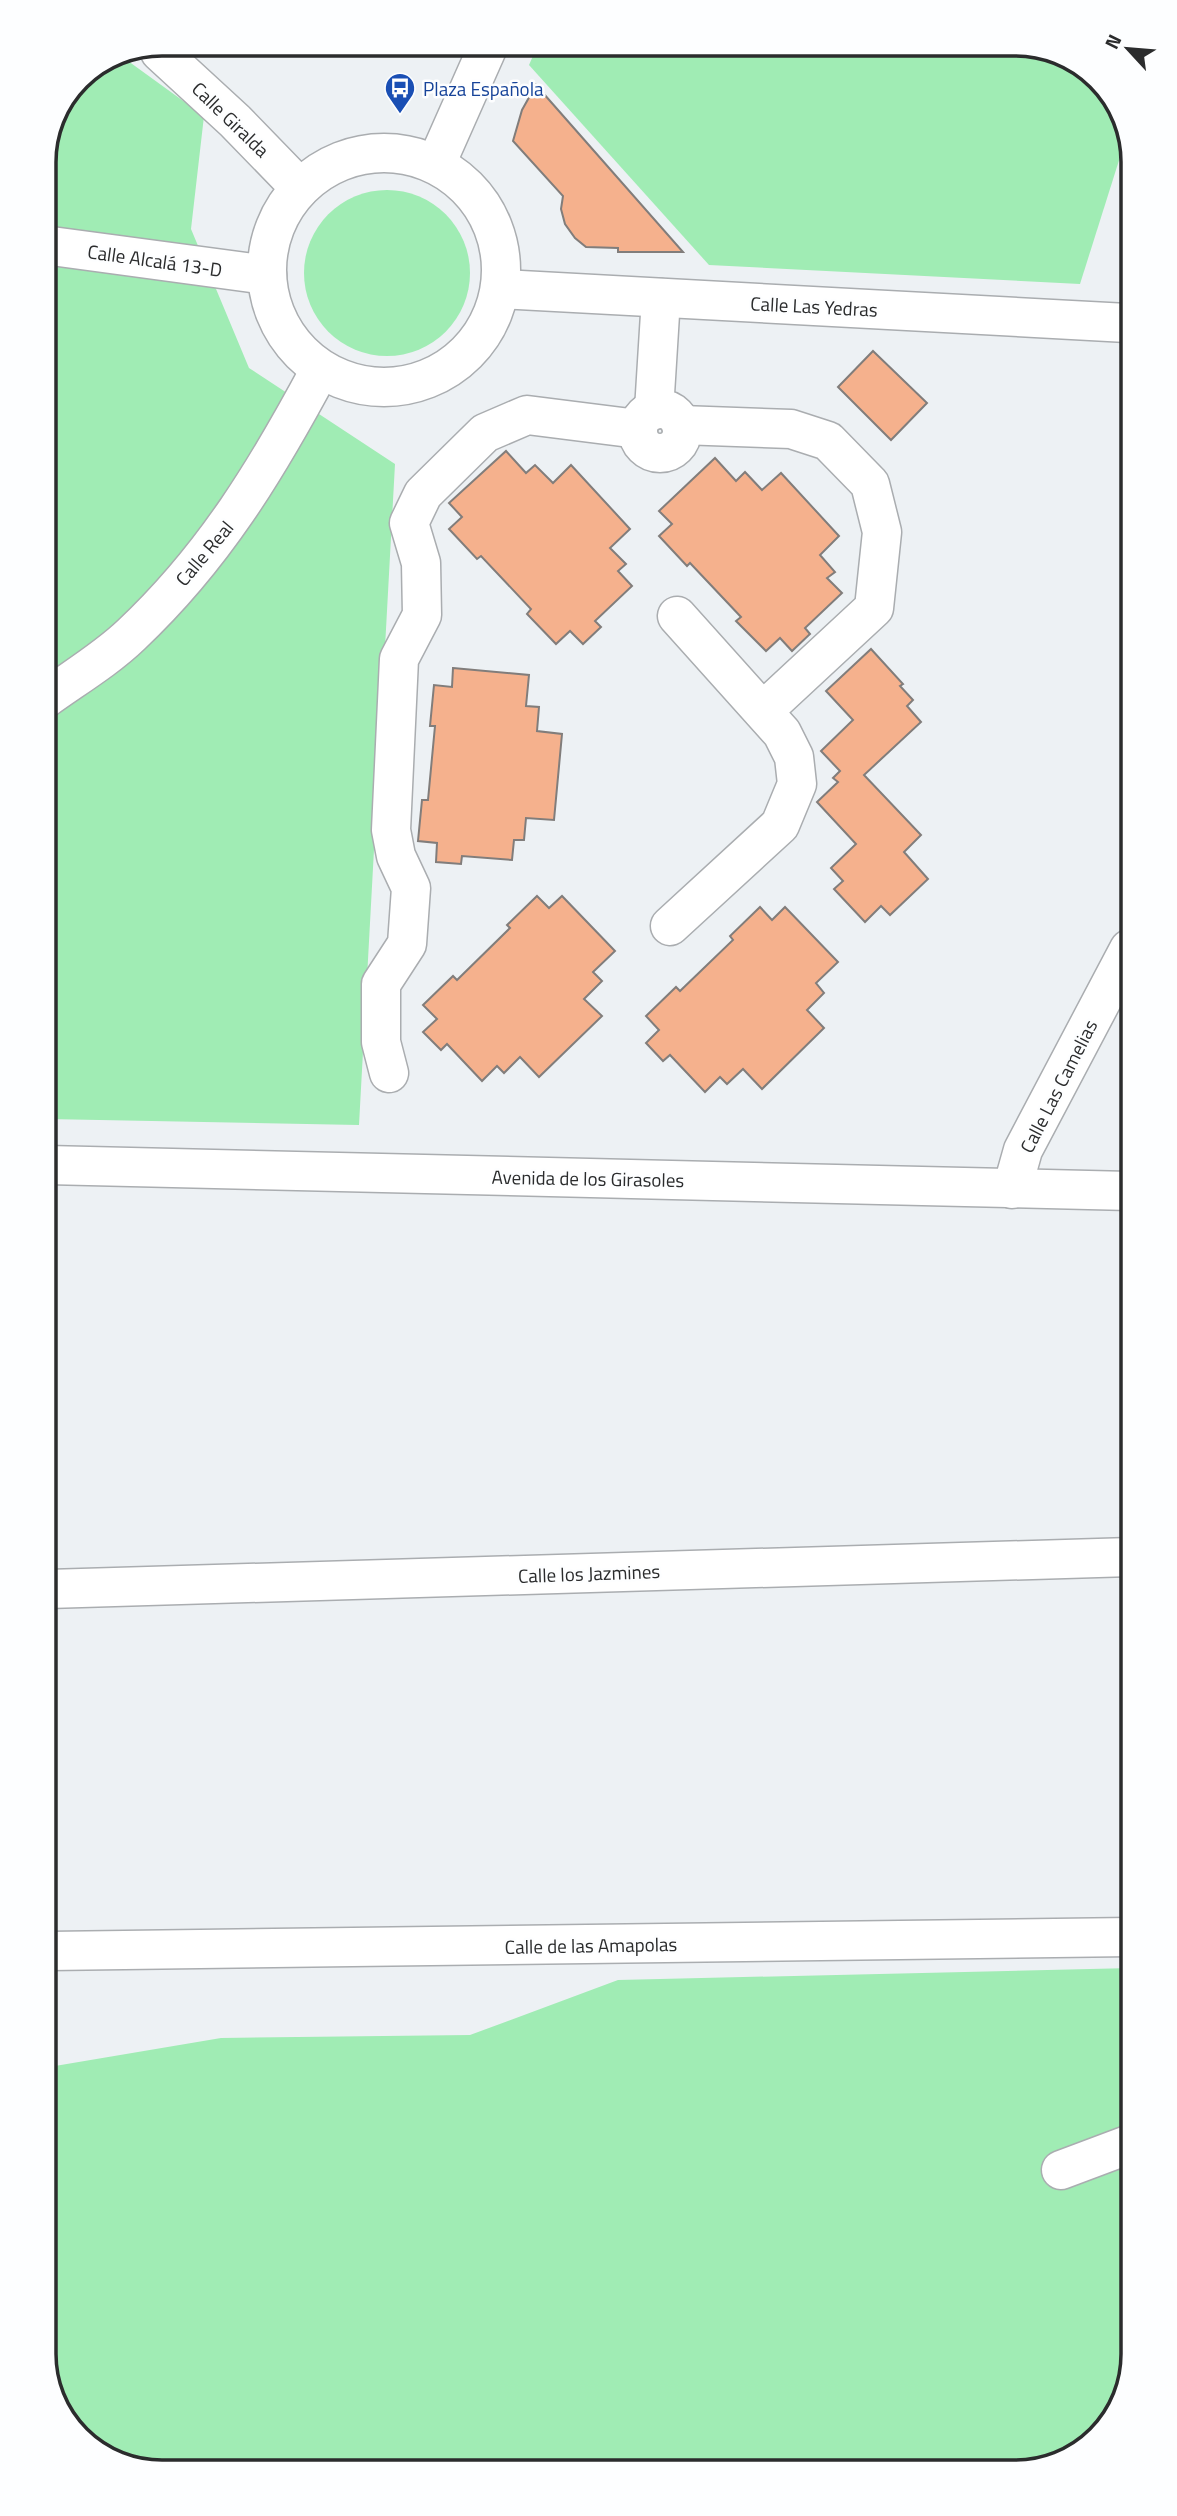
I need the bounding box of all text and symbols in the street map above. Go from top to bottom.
north arrow [1093,14,1163,84]
text: N [1096,29,1128,54]
bus stop icon: Plaza Española [383,71,417,115]
street label: Calle Giralda [186,74,277,164]
place label: Plaza Española [423,74,544,103]
street label: Calle Alcalá 13-D [86,236,224,284]
street label: Calle Las Yedras [750,288,879,324]
street label: Calle Real [168,514,240,592]
street label: Calle Las Camelias [1012,1014,1104,1158]
street label: Avenida de los Girasoles [491,1162,685,1194]
street label: Calle los Jazmines [517,1556,661,1590]
street label: Calle de las Amapolas [504,1929,678,1961]

